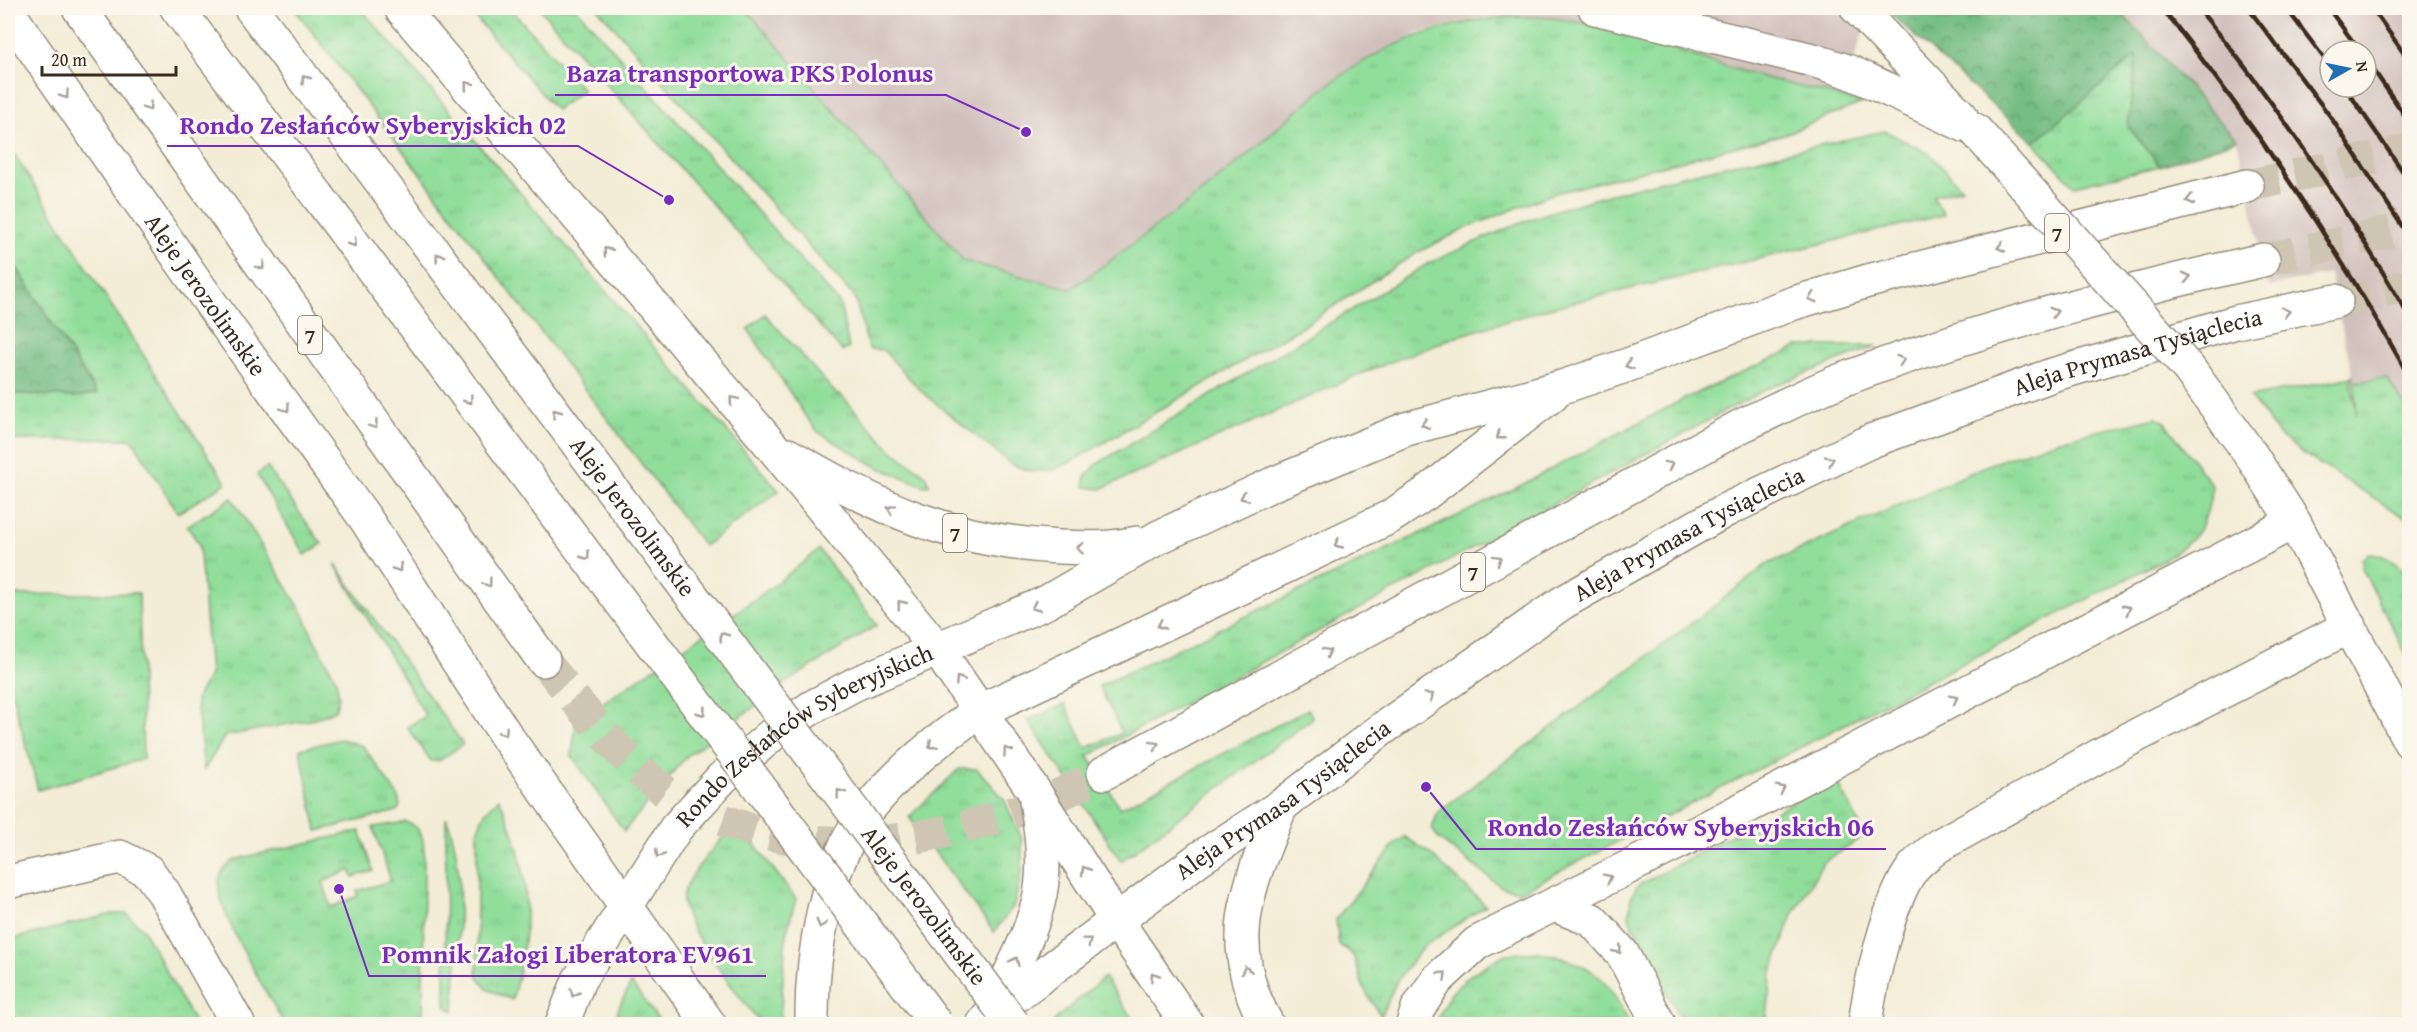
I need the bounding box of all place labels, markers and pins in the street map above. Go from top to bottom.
callout: Baza transportowa PKS Polonus [555,51,946,95]
callout: Rondo Zesłańców Syberyjskich 02 [167,102,578,146]
callout: Rondo Zesłańców Syberyjskich 06 [1476,805,1886,849]
callout: Pomnik Załogi Liberatora EV961 [369,932,766,976]

